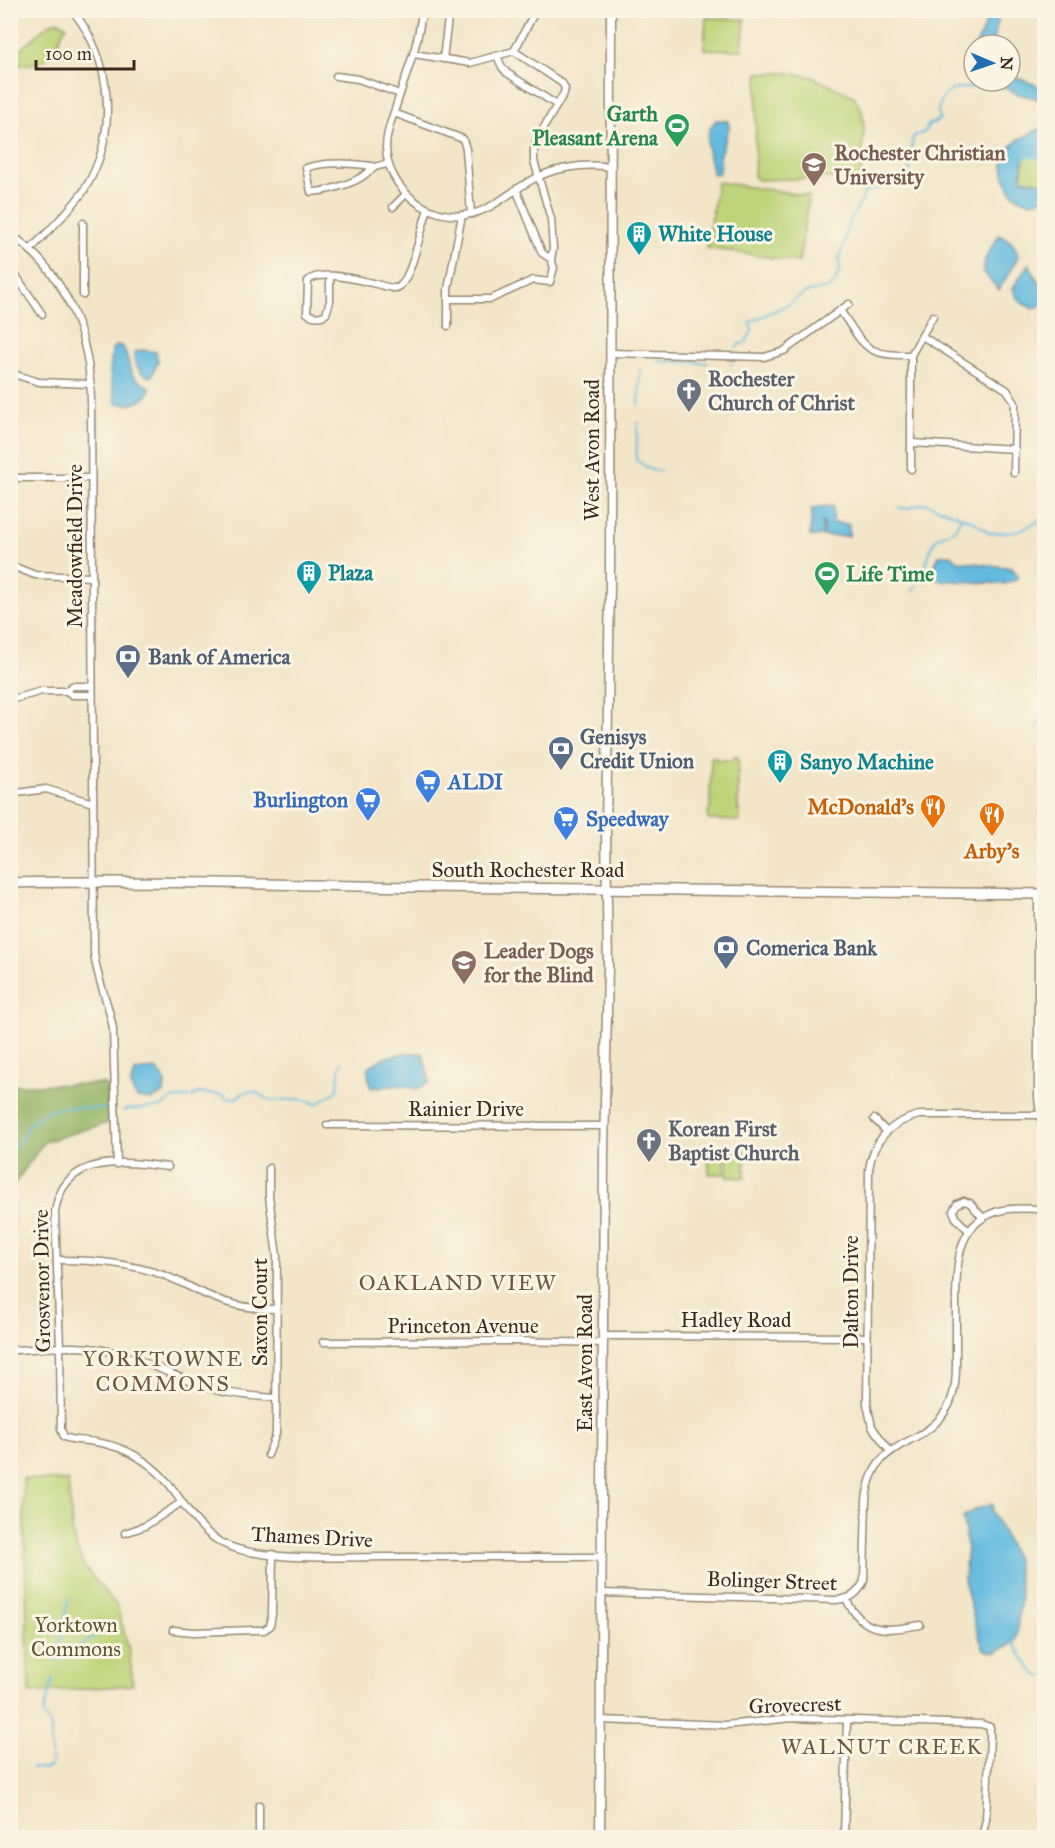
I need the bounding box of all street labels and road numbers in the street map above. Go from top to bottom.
street label: West Avon Road [579,379,605,521]
street label: Meadowfield Drive [62,464,88,628]
street label: South Rochester Road [431,857,625,883]
street label: Rainier Drive [408,1096,524,1122]
street label: Grosvenor Drive [28,1209,56,1353]
street label: Dalton Drive [838,1235,864,1349]
street label: Saxon Court [247,1257,273,1366]
street label: East Avon Road [572,1293,598,1432]
street label: Hadley Road [681,1307,792,1333]
street label: Princeton Avenue [387,1313,539,1339]
street label: Thames Drive [250,1521,374,1553]
street label: Bolinger Street [706,1566,838,1596]
street label: Grovecrest [748,1690,842,1720]

